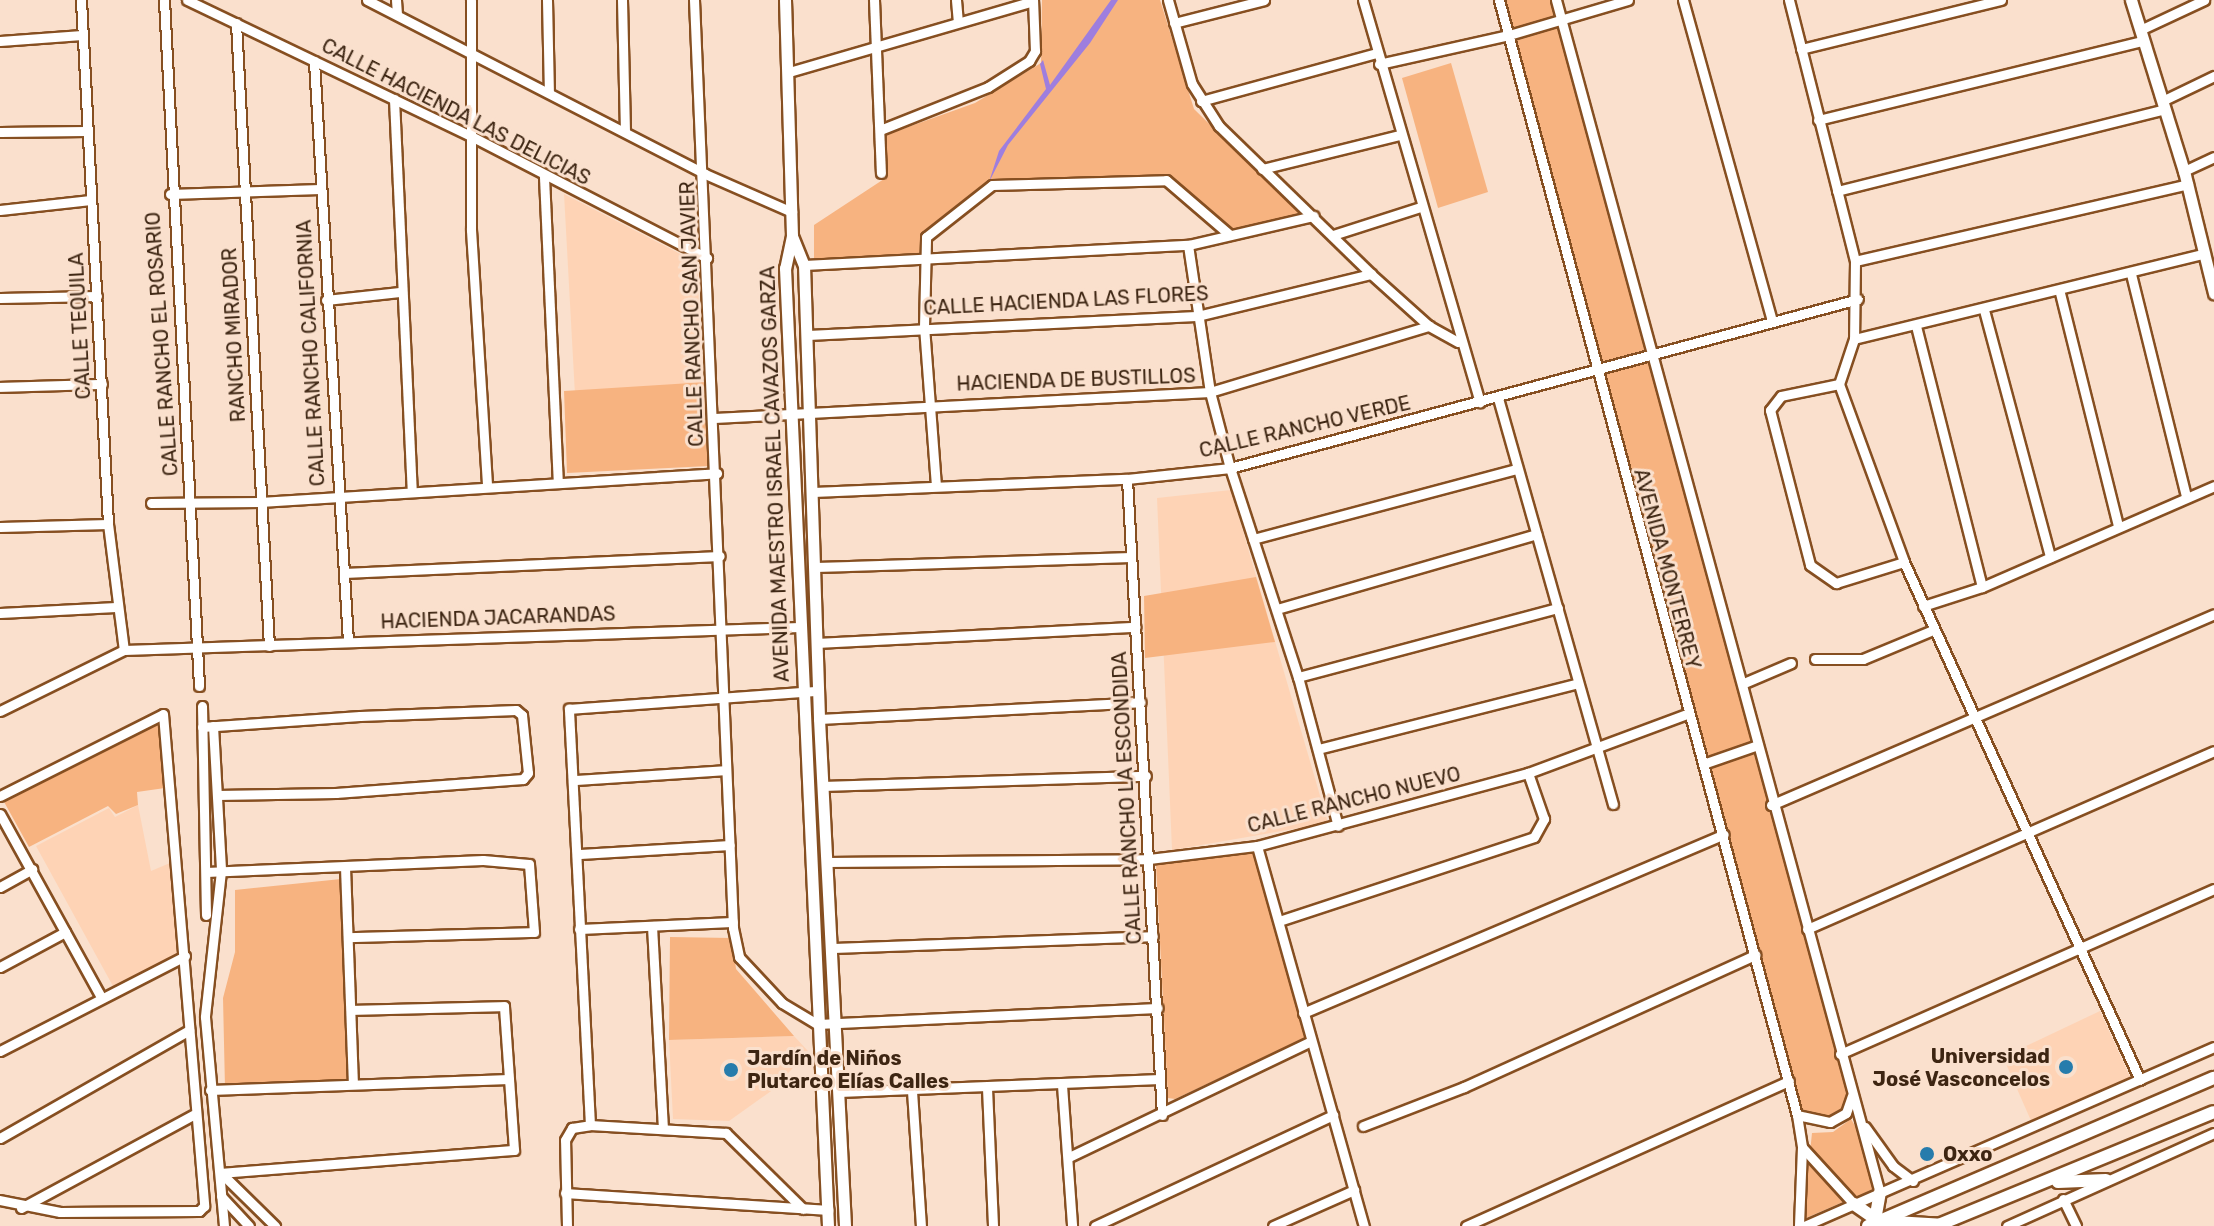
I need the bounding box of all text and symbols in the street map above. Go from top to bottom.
street label: CALLE HACIENDA LAS DELICIAS [317,33,595,191]
street label: CALLE RANCHO SAN JAVIER [675,181,709,447]
street label: CALLE RANCHO EL ROSARIO [141,211,183,477]
street label: CALLE RANCHO CALIFORNIA [292,219,330,487]
street label: RANCHO MIRADOR [217,247,251,423]
street label: CALLE TEQUILA [64,252,96,400]
street label: AVENIDA MAESTRO ISRAEL CAVAZOS GARZA [756,265,794,683]
street label: CALLE HACIENDA LAS FLORES [923,282,1209,320]
street label: HACIENDA DE BUSTILLOS [956,364,1196,396]
street label: CALLE RANCHO VERDE [1197,391,1413,463]
street label: AVENIDA MONTERREY [1629,466,1705,672]
street label: HACIENDA JACARANDAS [380,602,616,634]
street label: CALLE RANCHO LA ESCONDIDA [1107,651,1147,945]
street label: CALLE RANCHO NUEVO [1245,762,1463,838]
place label: Universidad José Vasconcelos [1872,1044,2050,1091]
place label: Jardín de Niños Plutarco Elías Calles [747,1046,949,1093]
marker: Universidad José Vasconcelos [2057,1058,2075,1076]
marker: Jardín de Niños Plutarco Elías Calles [722,1061,740,1079]
place label: Oxxo [1943,1142,1992,1166]
marker: Oxxo [1918,1145,1936,1163]

